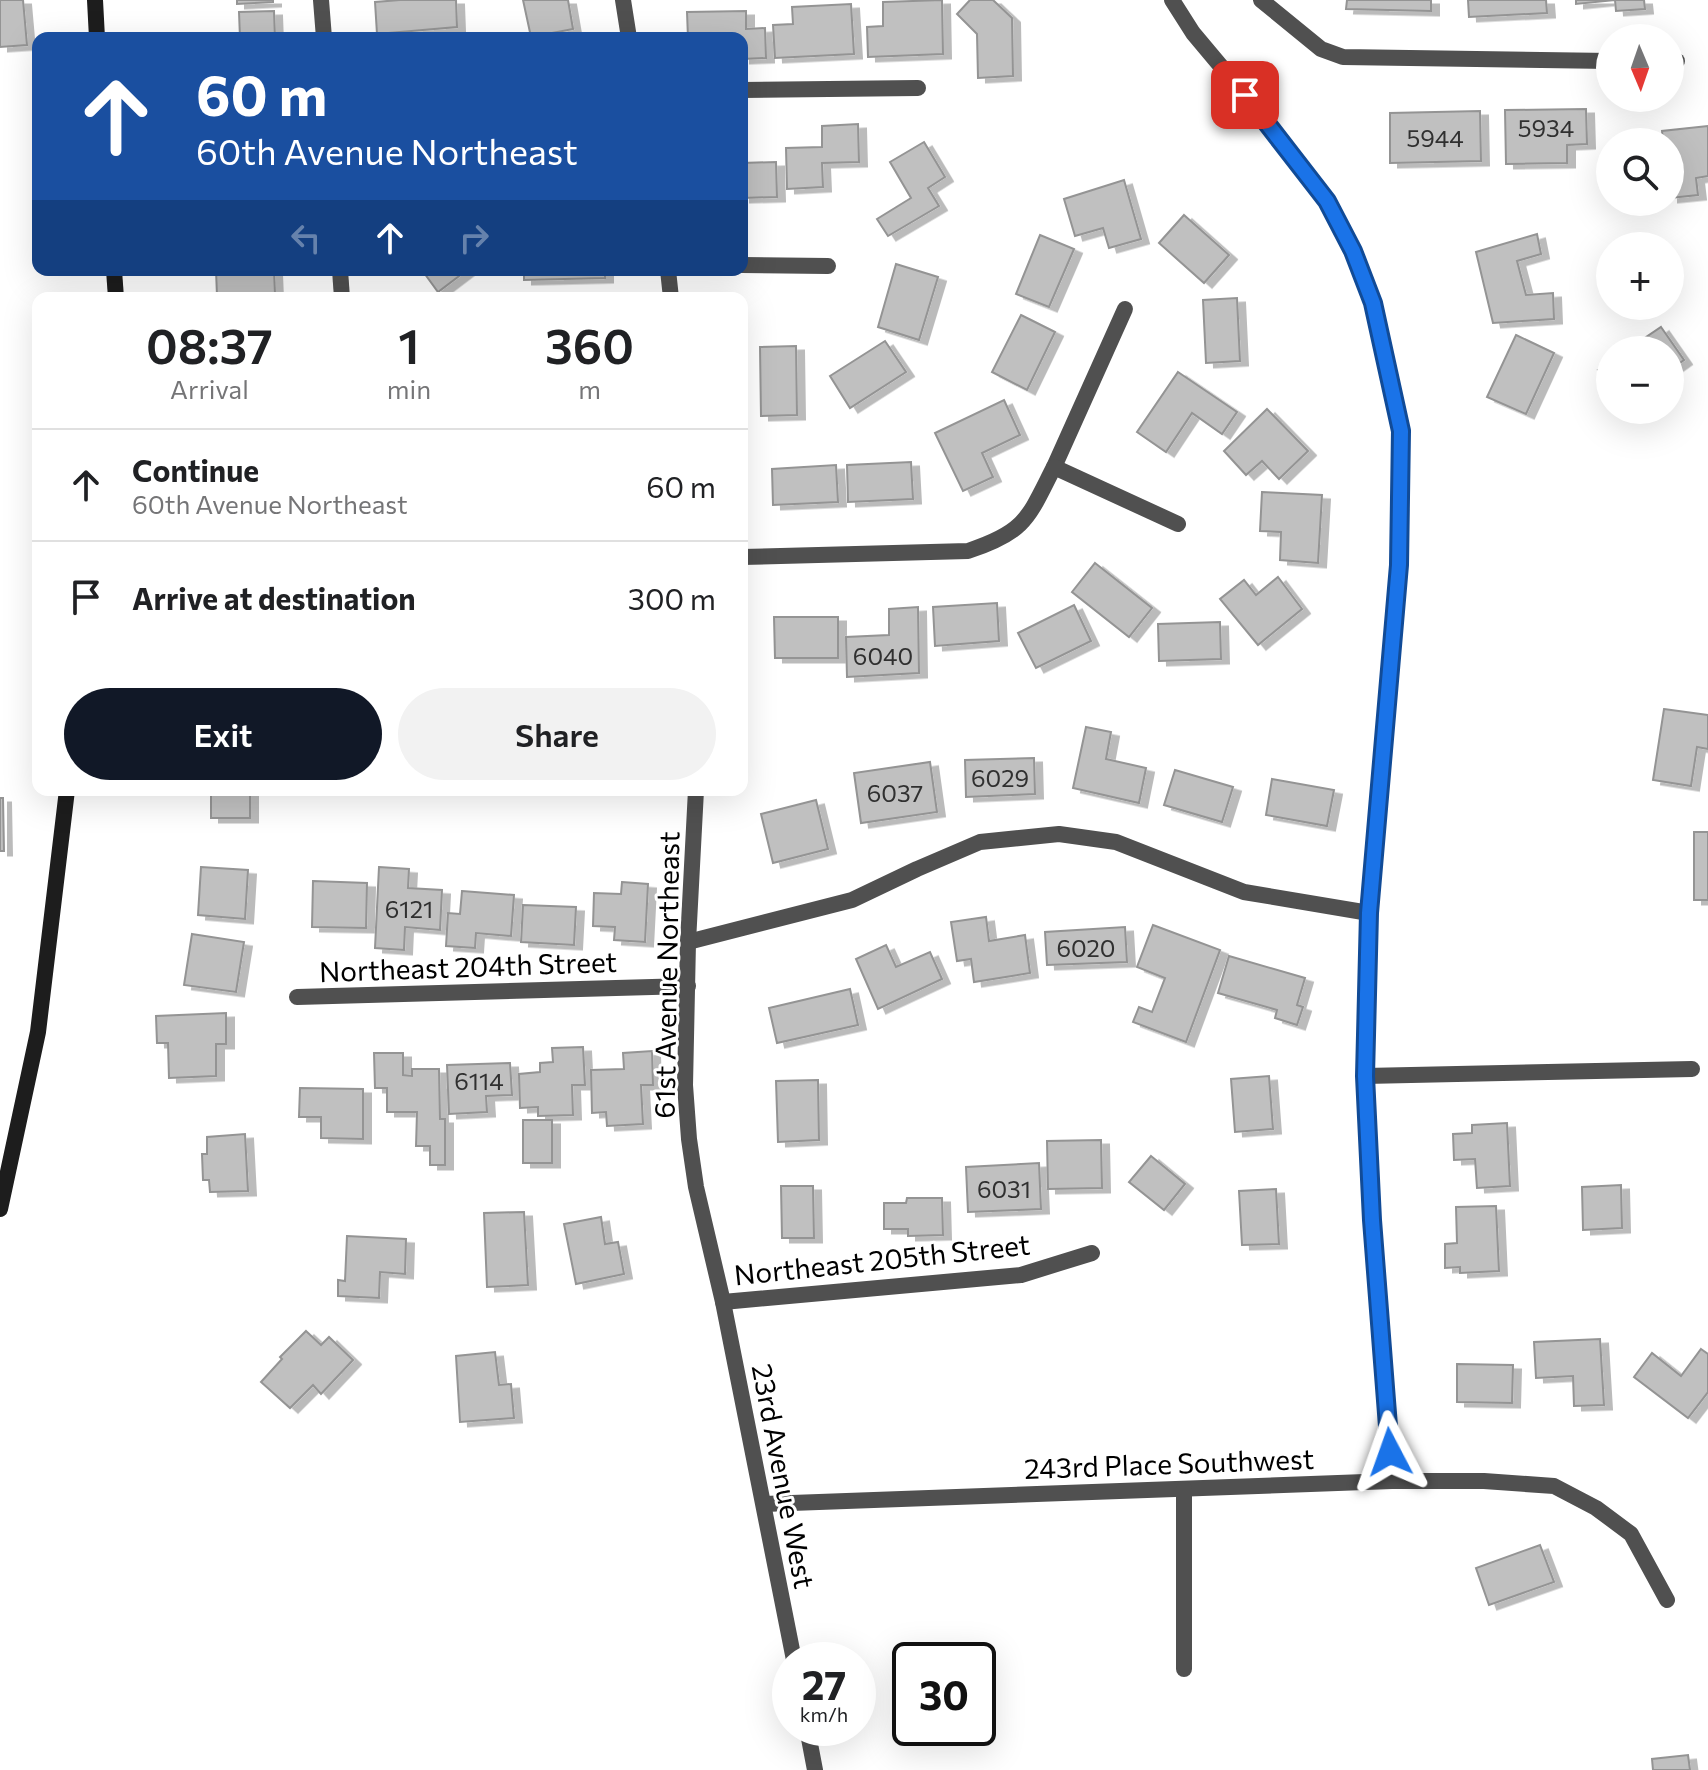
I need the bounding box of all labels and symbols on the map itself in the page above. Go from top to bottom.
north arrow [1596,24,1684,112]
pin [1211,61,1279,129]
house number: 5934 [1518,113,1574,142]
house number: 5944 [1406,123,1464,152]
house number: 6040 [853,641,913,670]
house number: 6029 [971,763,1029,792]
house number: 6037 [867,778,923,807]
street label: 61st Avenue Northeast [646,831,686,1119]
house number: 6121 [385,894,433,923]
house number: 6020 [1056,933,1116,962]
street label: Northeast 204th Street [318,944,618,988]
house number: 6114 [454,1066,504,1095]
house number: 6031 [977,1174,1031,1203]
street label: Northeast 205th Street [732,1227,1032,1291]
street label: 23rd Avenue West [746,1361,822,1591]
position arrow [1348,1410,1432,1494]
street label: 243rd Place Southwest [1023,1441,1315,1485]
speed limit sign: 30 [892,1642,996,1746]

